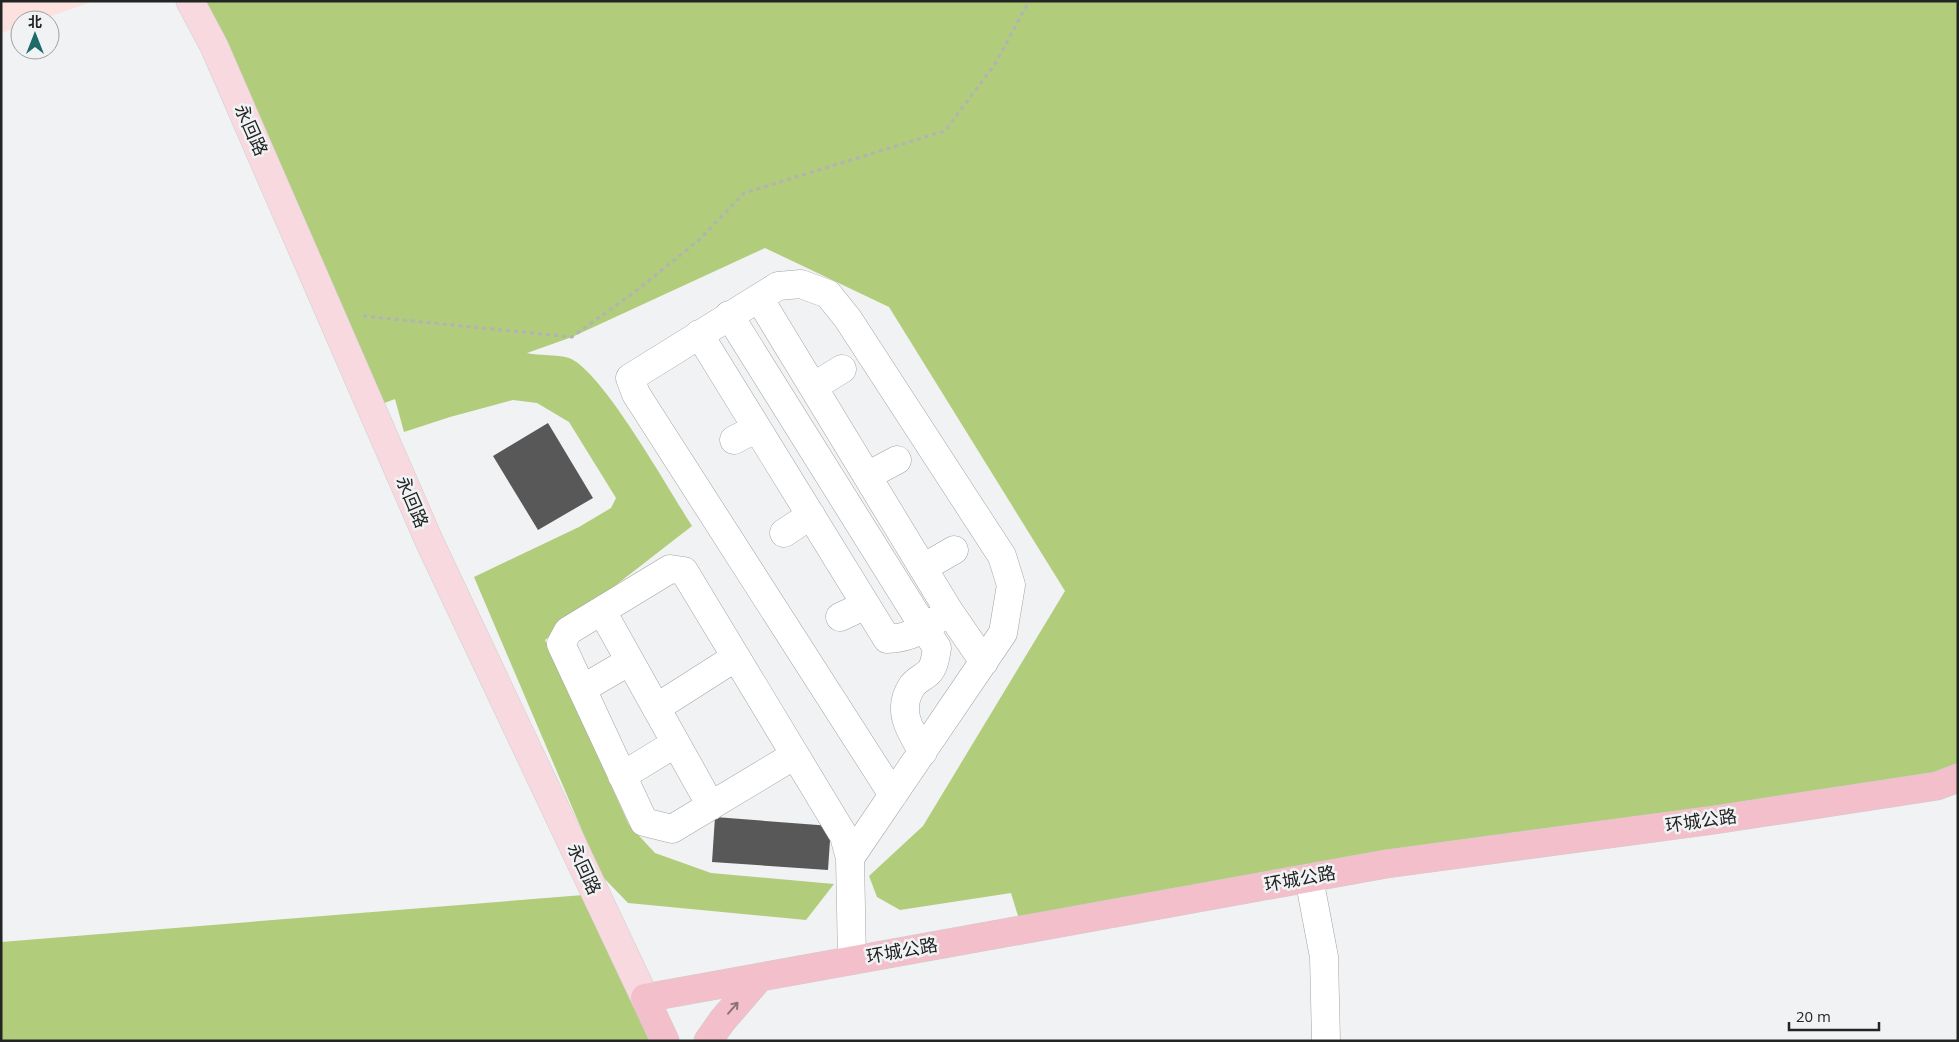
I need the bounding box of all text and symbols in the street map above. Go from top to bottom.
north arrow [10,10,60,60]
text: 北 [28,12,42,31]
street label: 永回路 [230,100,274,159]
street label: 永回路 [391,472,435,531]
street label: 环城公路 [1664,803,1738,837]
street label: 永回路 [563,839,607,898]
street label: 环城公路 [1262,860,1337,896]
street label: 环城公路 [864,932,939,968]
scale bar [1789,1000,1879,1032]
one-way arrow [727,1002,738,1015]
text: 20 m [1796,1006,1831,1026]

